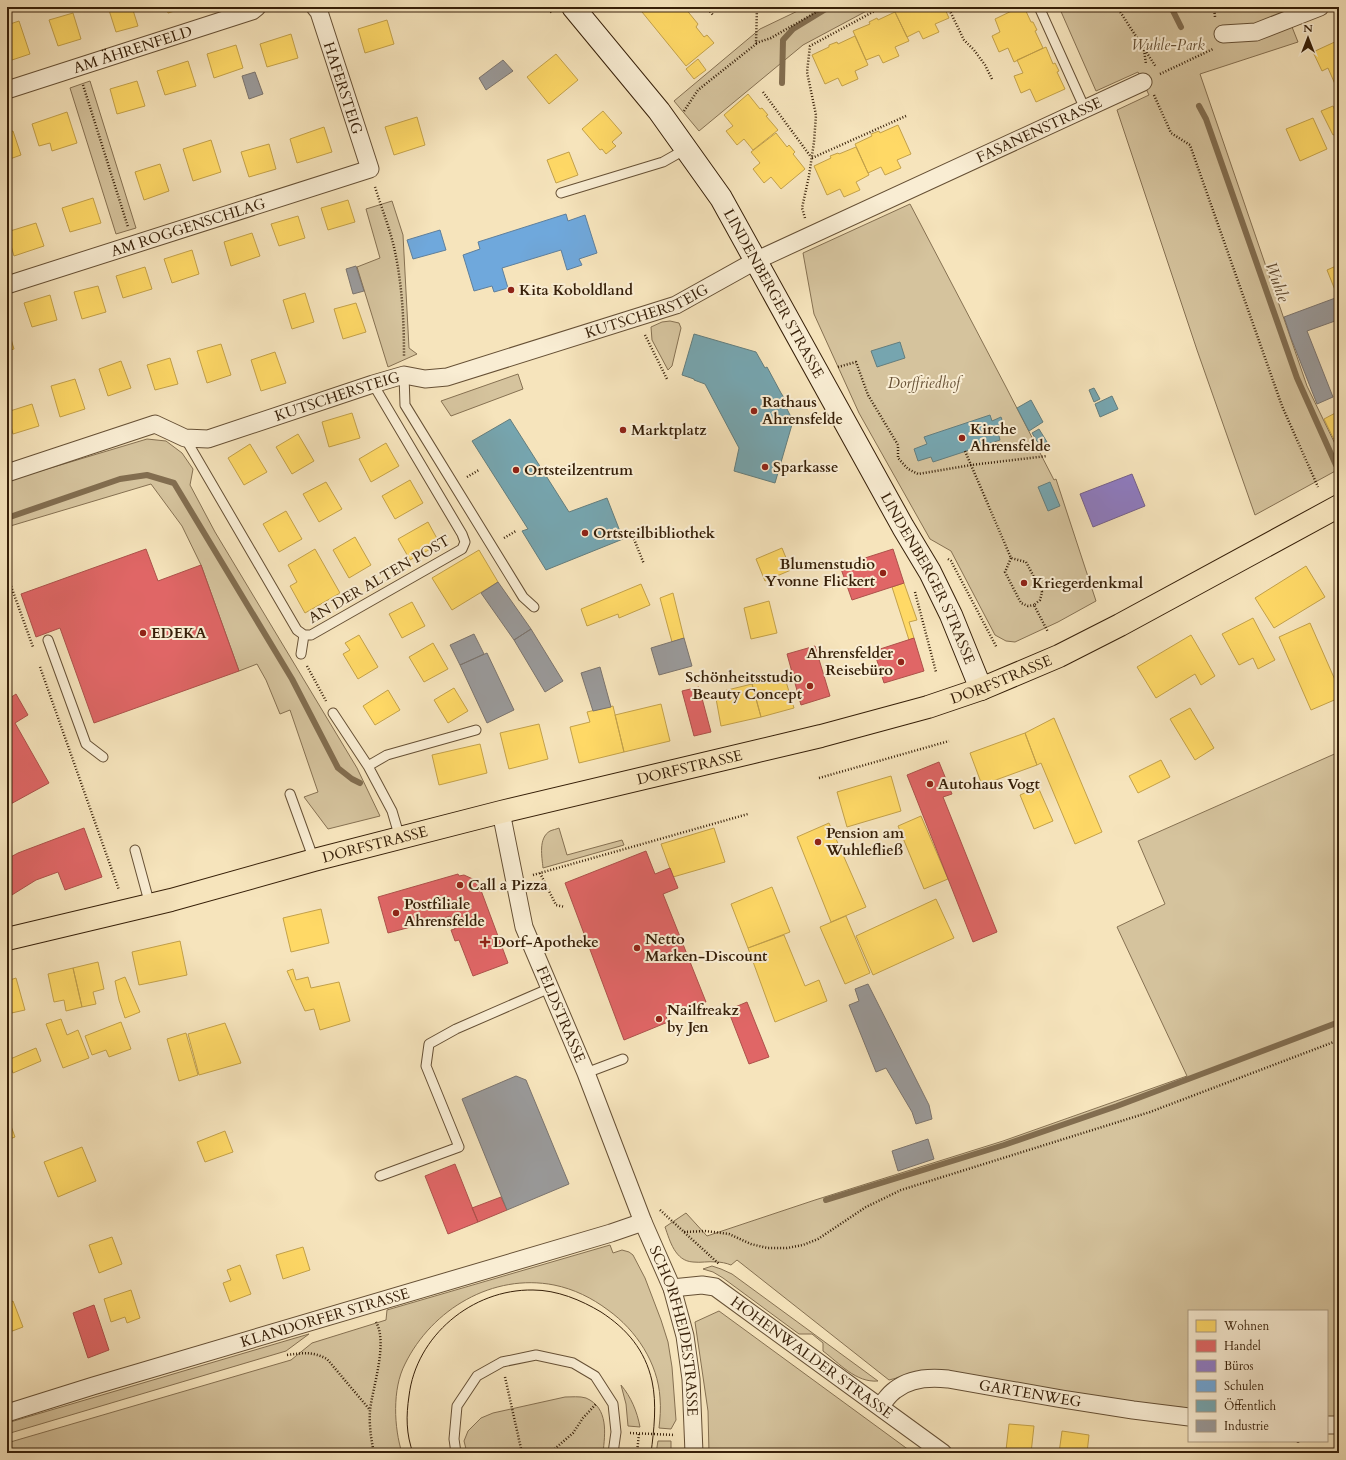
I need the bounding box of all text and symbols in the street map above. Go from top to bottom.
north arrow [1288,18,1328,58]
street label: AM ÄHRENFELD [71,21,195,78]
text: N [1303,21,1313,36]
park label: Wuhle-Park [1131,35,1205,55]
street label: HAFERSTEIG [319,39,367,137]
street label: FASANENSTRASSE [973,92,1105,168]
street label: AM ROGGENSCHLAG [108,193,268,261]
street label: LINDENBERGER STRASSE [719,205,829,382]
water label: Wuhle [1260,259,1295,306]
street label: KUTSCHERSTEIG [582,279,712,343]
place label: Kita Koboldland [519,280,634,300]
marker: Kita Koboldland [506,285,516,295]
street label: KUTSCHERSTEIG [272,367,402,426]
park label: Dorffriedhof [888,373,964,393]
place label: Rathaus Ahrensfelde [762,392,843,429]
marker: Rathaus Ahrensfelde [749,406,759,416]
place label: Kirche Ahrensfelde [970,419,1051,456]
place label: Marktplatz [631,420,707,440]
marker: Marktplatz [618,425,628,435]
marker: Kirche Ahrensfelde [957,433,967,443]
place label: Sparkasse [773,457,838,477]
place label: Ortsteilzentrum [524,460,633,480]
marker: Sparkasse [760,462,770,472]
marker: Ortsteilzentrum [511,465,521,475]
street label: LINDENBERGER STRASSE [876,489,980,667]
place label: Ortsteilbibliothek [593,523,716,543]
marker: Ortsteilbibliothek [580,528,590,538]
street label: AN DER ALTEN POST [304,530,454,628]
place label: Blumenstudio Yvonne Flickert [765,554,876,591]
marker: Blumenstudio Yvonne Flickert [878,568,888,578]
place label: Kriegerdenkmal [1032,573,1144,593]
marker: Kriegerdenkmal [1019,578,1029,588]
place label: EDEKA [151,623,207,643]
marker: EDEKA [138,628,148,638]
place label: Ahrensfelder Reisebüro [807,643,894,680]
street label: DORFSTRASSE [948,650,1055,709]
marker: Ahrensfelder Reisebüro [896,657,906,667]
place label: Schönheitsstudio Beauty Concept [685,667,803,704]
marker: Schönheitsstudio Beauty Concept [805,681,815,691]
street label: DORFSTRASSE [635,745,744,789]
place label: Autohaus Vogt [938,774,1040,794]
marker: Autohaus Vogt [925,779,935,789]
street label: DORFSTRASSE [320,821,430,867]
place label: Pension am Wuhlefließ [825,823,904,860]
marker: Pension am Wuhlefließ [813,837,823,847]
place label: Call a Pizza [468,875,548,895]
marker: Call a Pizza [455,880,465,890]
place label: Postfiliale Ahrensfelde [404,894,485,931]
marker: Postfiliale Ahrensfelde [391,908,401,918]
place label: Netto Marken-Discount [645,929,768,966]
place label: Dorf-Apotheke [493,932,599,952]
marker: Dorf-Apotheke [480,937,490,947]
marker: Netto Marken-Discount [632,943,642,953]
street label: FELDSTRASSE [532,963,590,1065]
place label: Nailfreakz by Jen [667,1000,740,1037]
marker: Nailfreakz by Jen [654,1014,664,1024]
street label: SCHORFHEIDESTRASSE [645,1242,702,1417]
street label: KLANDORFER STRASSE [238,1283,412,1352]
street label: HOHENWALDER STRASSE [727,1292,897,1423]
legend [1188,1310,1328,1442]
text: Wohnen [1223,1318,1270,1334]
text: Handel [1224,1338,1261,1354]
text: Büros [1224,1358,1254,1374]
street label: GARTENWEG [977,1375,1083,1412]
text: Schulen [1224,1378,1264,1394]
text: Öffentlich [1224,1398,1277,1414]
text: Industrie [1224,1418,1269,1434]

